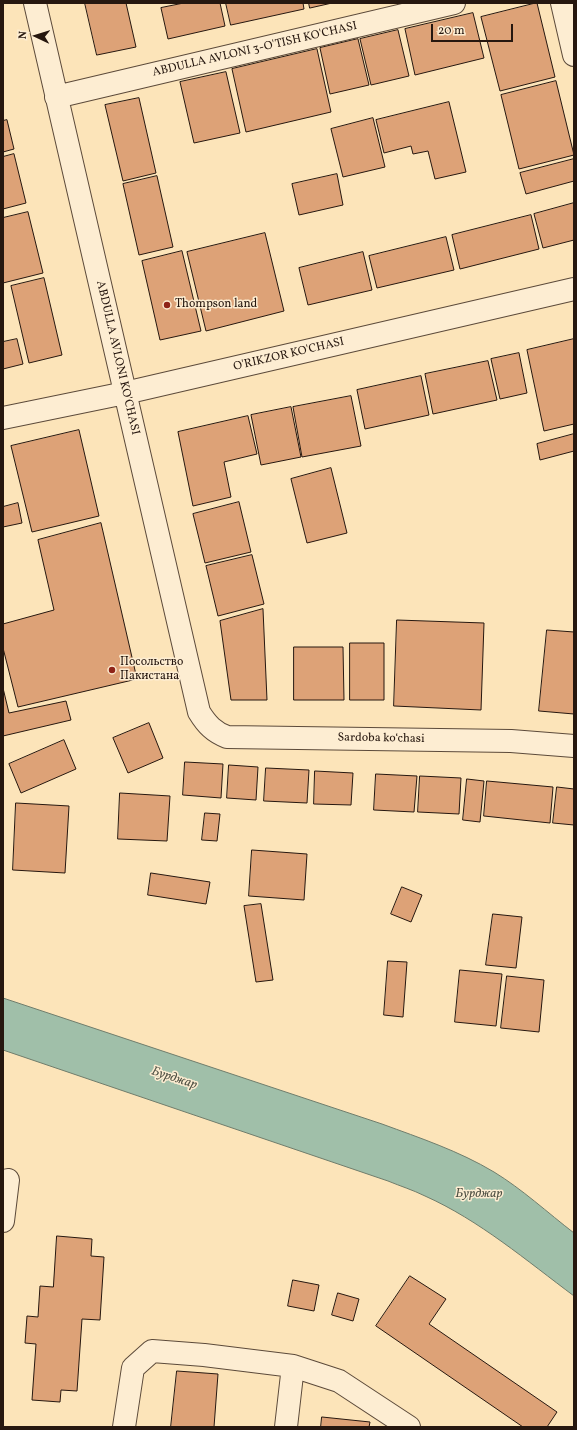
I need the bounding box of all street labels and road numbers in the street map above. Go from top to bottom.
street label: ABDULLA AVLONI 3-O'TISH KO'CHASI [151,19,359,81]
street label: ABDULLA AVLONI KO'CHASI [92,279,142,437]
street label: O'RIKZOR KO'CHASI [232,335,346,375]
street label: Sardoba koʻchasi [337,731,425,747]

